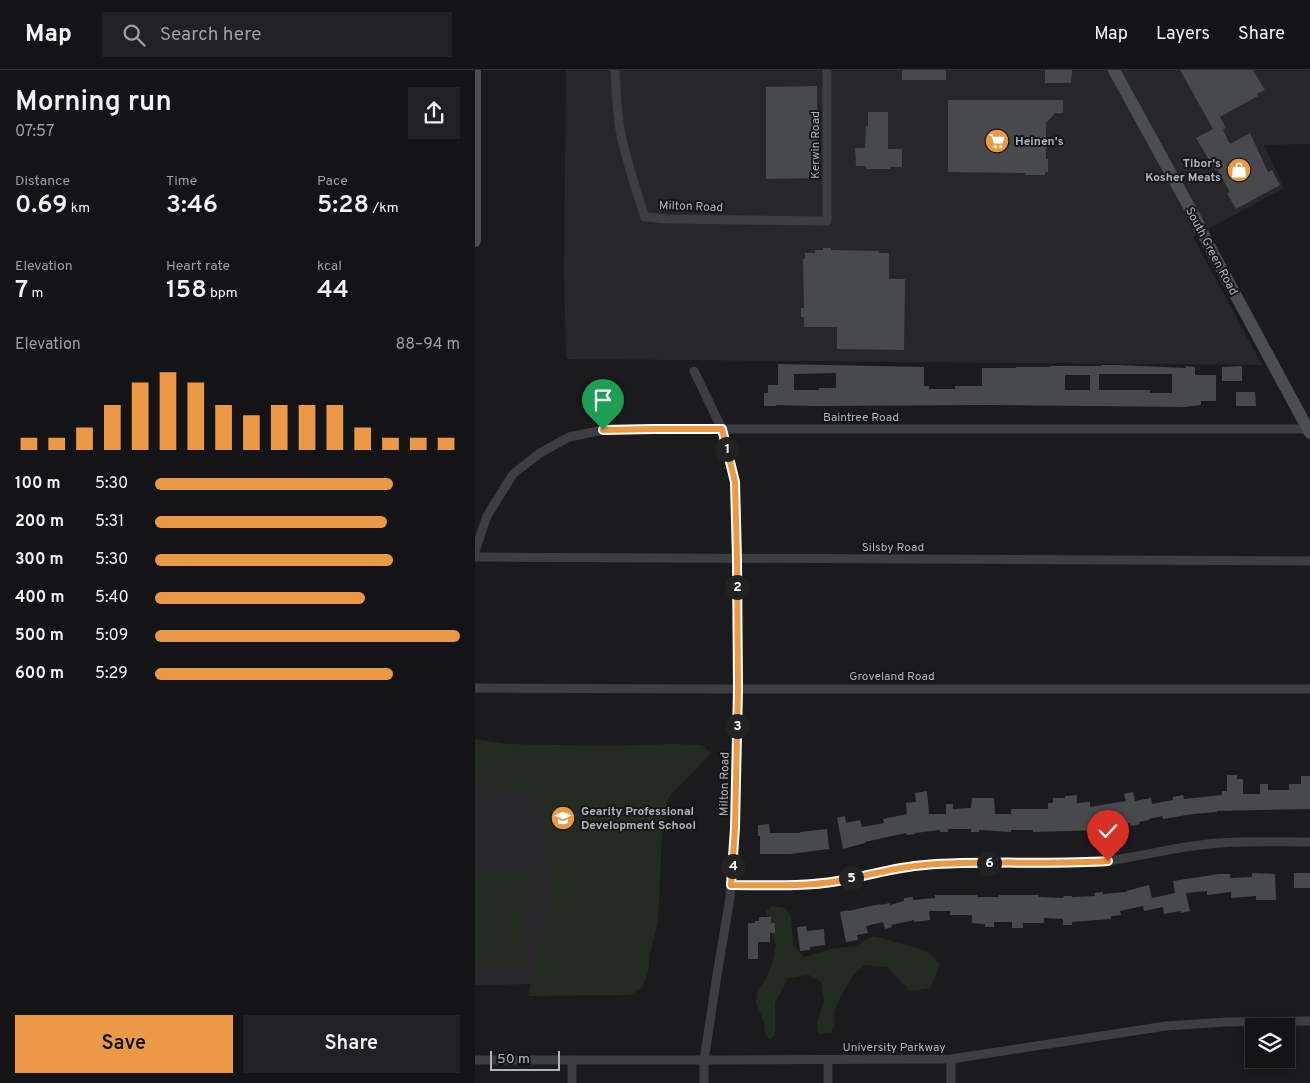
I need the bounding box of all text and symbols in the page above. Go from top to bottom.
search box [102,12,452,57]
text: Map [25,20,72,50]
icon: search [120,21,148,49]
text: Search here [160,23,261,47]
text: Map [1094,23,1128,46]
text: Layers [1156,23,1210,46]
text: Share [1238,23,1285,46]
text: Morning run [15,85,172,121]
button: share [408,87,460,139]
street label: Kerwin Road [808,111,824,179]
text: 07:57 [15,122,54,142]
supermarket icon: Heinen's [984,128,1010,154]
place label: Heinen's [1015,134,1064,150]
place label: Tibor's Kosher Meats [1145,156,1221,186]
shop icon: Tibor's Kosher Meats [1226,157,1252,183]
text: Distance [15,173,70,190]
text: Time [166,173,197,190]
text: Pace [317,173,348,190]
text: 0.69 [15,190,67,222]
text: 3:46 [166,190,218,222]
text: 5:28 [317,190,369,222]
street label: Milton Road [659,198,723,216]
text: km [67,200,90,217]
text: /km [369,200,399,217]
street label: South Green Road [1181,205,1241,298]
text: Elevation [15,258,73,275]
text: Heart rate [166,258,230,275]
text: kcal [317,258,342,275]
text: 7 [15,275,28,307]
text: 158 [166,275,207,307]
text: 44 [317,275,349,307]
text: m [28,285,43,302]
text: bpm [207,285,238,302]
text: Elevation [15,335,81,355]
text: 88–94 m [396,335,460,355]
pin [582,379,624,430]
icon: arrive [589,386,617,414]
street label: Baintree Road [823,410,899,426]
pin: 1 [715,436,739,462]
text: 1 [725,441,730,458]
text: 100 m [15,474,61,494]
text: 5:30 [95,474,128,494]
text: 200 m [15,512,64,532]
text: 5:31 [95,512,124,532]
street label: Silsby Road [862,540,924,556]
text: 300 m [15,550,63,570]
text: 5:30 [95,550,128,570]
pin: 2 [725,574,749,600]
text: 2 [733,579,742,596]
text: 400 m [15,588,64,608]
text: 5:40 [95,588,129,608]
text: 500 m [15,626,64,646]
text: 5:09 [95,626,128,646]
text: 600 m [15,664,64,684]
text: 5:29 [95,664,128,684]
street label: Groveland Road [849,669,935,685]
pin: 3 [725,714,749,738]
text: 3 [733,718,742,735]
street label: Milton Road [716,752,734,816]
place label: Gearity Professional Development School [581,804,696,834]
school or university icon: Gearity Professional Development School [550,805,576,831]
pin [1087,810,1129,861]
icon: check [1094,817,1122,845]
pin: 6 [977,850,1001,876]
pin: 4 [721,854,745,878]
text: 6 [985,855,994,872]
text: 4 [729,858,738,875]
pin: 5 [839,866,863,890]
text: 5 [847,870,856,887]
button: Save [15,1015,233,1073]
button: Share [243,1015,460,1073]
map controls [1245,1018,1295,1068]
button: layers [1245,1018,1295,1068]
street label: University Parkway [842,1040,946,1056]
scale bar [490,1048,560,1071]
text: 50 m [497,1051,530,1068]

